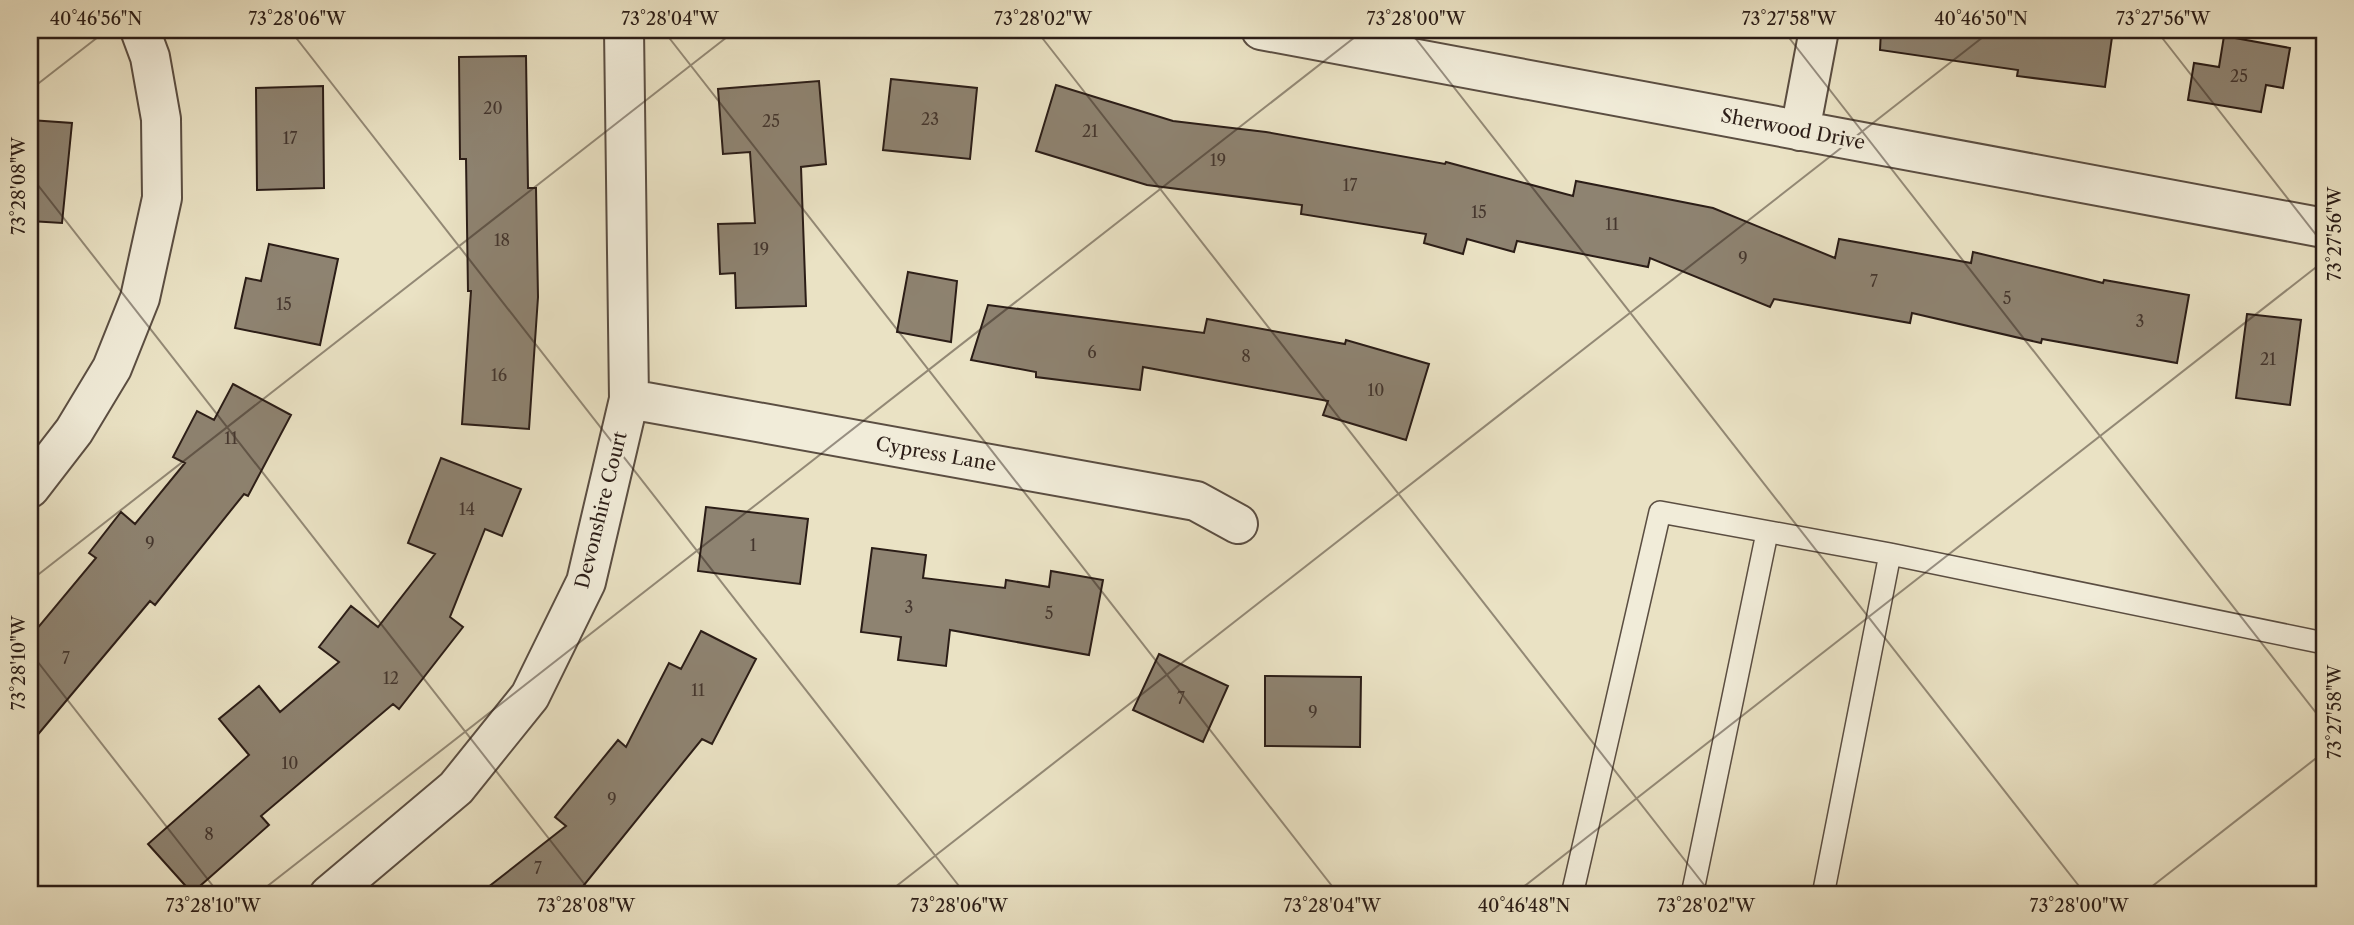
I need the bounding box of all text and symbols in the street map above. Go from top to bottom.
text: 40°46'56"N [50,8,142,30]
text: 73°28'06"W [248,8,347,30]
text: 73°28'04"W [621,8,720,30]
text: 73°28'02"W [994,8,1093,30]
text: 73°28'00"W [1367,8,1467,30]
text: 73°27'58"W [1742,8,1838,30]
text: 40°46'50"N [1934,8,2028,30]
text: 73°27'56"W [2116,8,2211,30]
house number: 25 [2230,66,2248,86]
house number: 20 [483,98,503,118]
street label: Sherwood Drive [1719,104,1867,154]
house number: 23 [921,109,939,129]
house number: 25 [762,111,780,131]
house number: 21 [1082,121,1098,141]
house number: 17 [283,128,297,148]
text: 73°28'08"W [8,136,30,235]
house number: 19 [1210,150,1226,170]
house number: 17 [1343,175,1357,195]
text: 73°27'56"W [2324,186,2346,281]
house number: 15 [1471,202,1487,222]
house number: 11 [1605,214,1619,234]
house number: 18 [494,230,510,250]
house number: 19 [753,239,769,259]
house number: 9 [1738,248,1748,268]
house number: 7 [1870,271,1878,291]
house number: 5 [2003,288,2011,308]
house number: 15 [276,294,292,314]
house number: 3 [2136,311,2144,331]
house number: 6 [1087,342,1097,362]
house number: 8 [1241,346,1251,366]
house number: 21 [2260,349,2276,369]
house number: 16 [491,365,507,385]
house number: 10 [1368,380,1384,400]
house number: 11 [224,428,238,448]
street label: Devonshire Court [570,429,632,591]
street label: Cypress Lane [874,432,998,476]
house number: 14 [459,499,475,519]
house number: 9 [145,533,155,553]
house number: 1 [750,535,757,555]
house number: 3 [905,597,913,617]
house number: 5 [1045,603,1053,623]
text: 73°28'10"W [8,614,30,710]
house number: 7 [62,648,70,668]
text: 73°27'58"W [2324,663,2346,759]
house number: 12 [383,668,399,688]
house number: 11 [691,680,705,700]
house number: 7 [1177,688,1185,708]
house number: 9 [1308,702,1318,722]
house number: 10 [282,753,298,773]
house number: 9 [607,789,617,809]
house number: 8 [204,824,214,844]
house number: 7 [534,858,542,878]
text: 73°28'10"W [166,895,262,917]
text: 73°28'08"W [537,895,636,917]
text: 73°28'06"W [910,895,1009,917]
text: 73°28'04"W [1283,895,1382,917]
text: 40°46'48"N [1478,895,1571,917]
text: 73°28'02"W [1657,895,1756,917]
text: 73°28'00"W [2030,895,2130,917]

